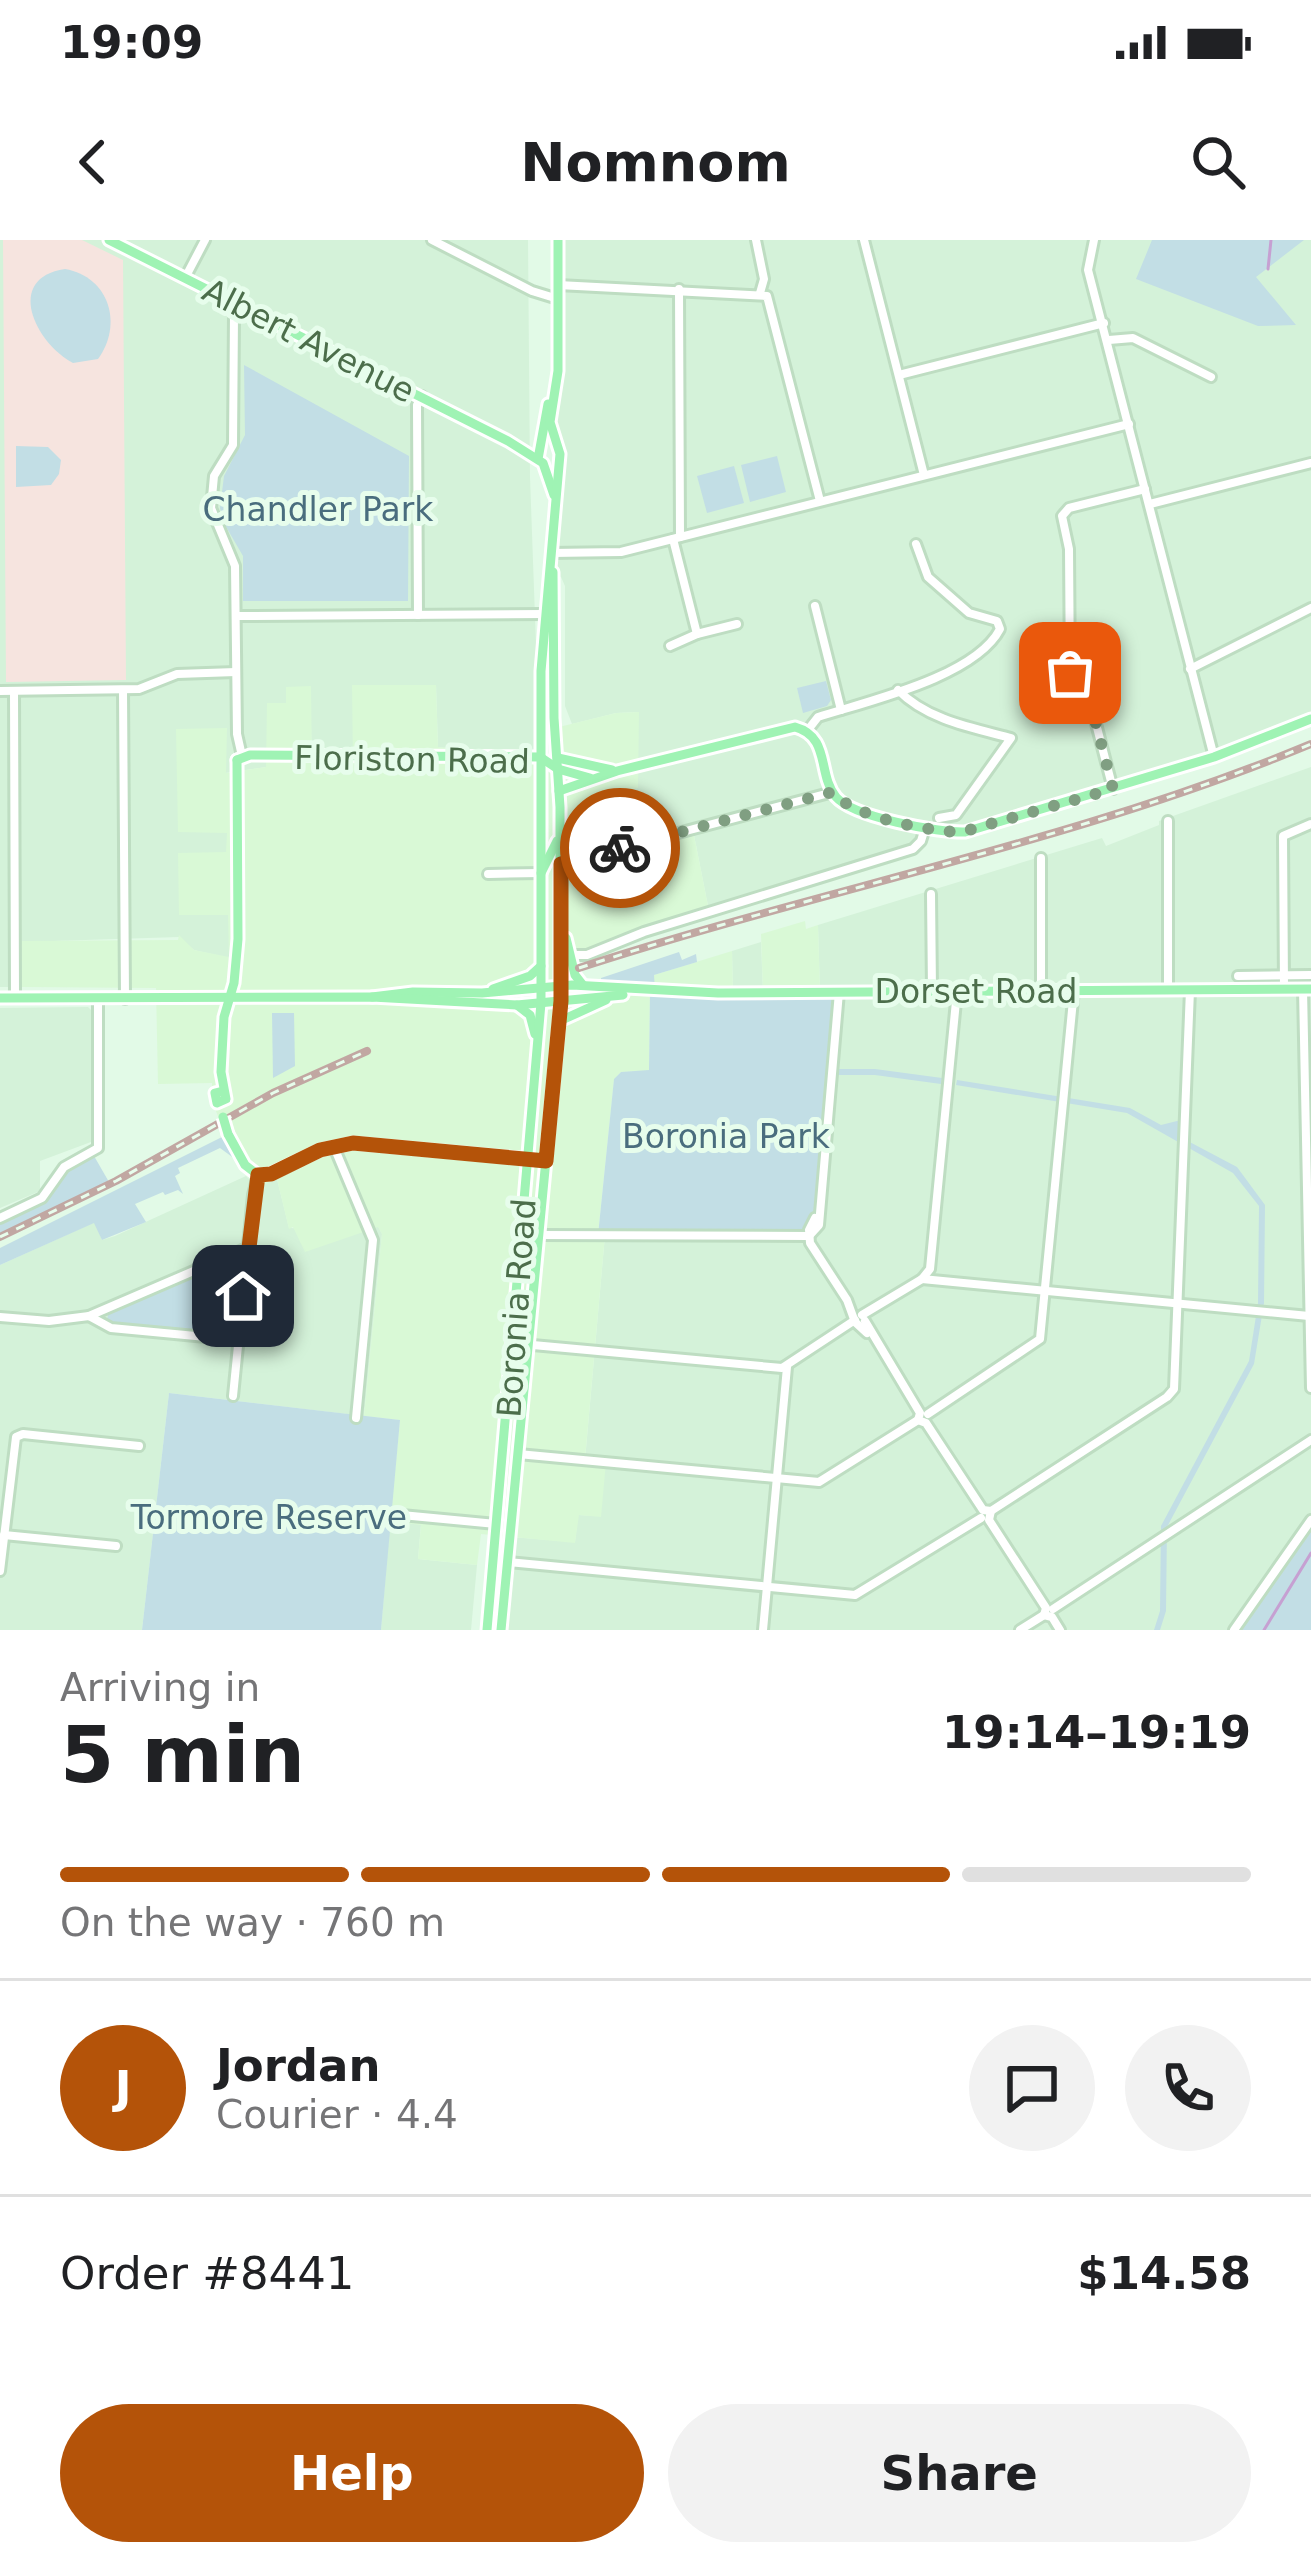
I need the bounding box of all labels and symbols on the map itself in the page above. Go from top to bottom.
street label: Albert Avenue [196,270,421,411]
park label: Chandler Park [203,490,434,529]
pin [1019,622,1121,724]
street label: Floriston Road [294,738,530,781]
courier [560,788,680,908]
street label: Dorset Road [875,972,1077,1011]
park label: Boronia Park [622,1117,831,1156]
street label: Boronia Road [489,1197,544,1419]
pin [192,1245,294,1347]
park label: Tormore Reserve [130,1498,407,1537]

